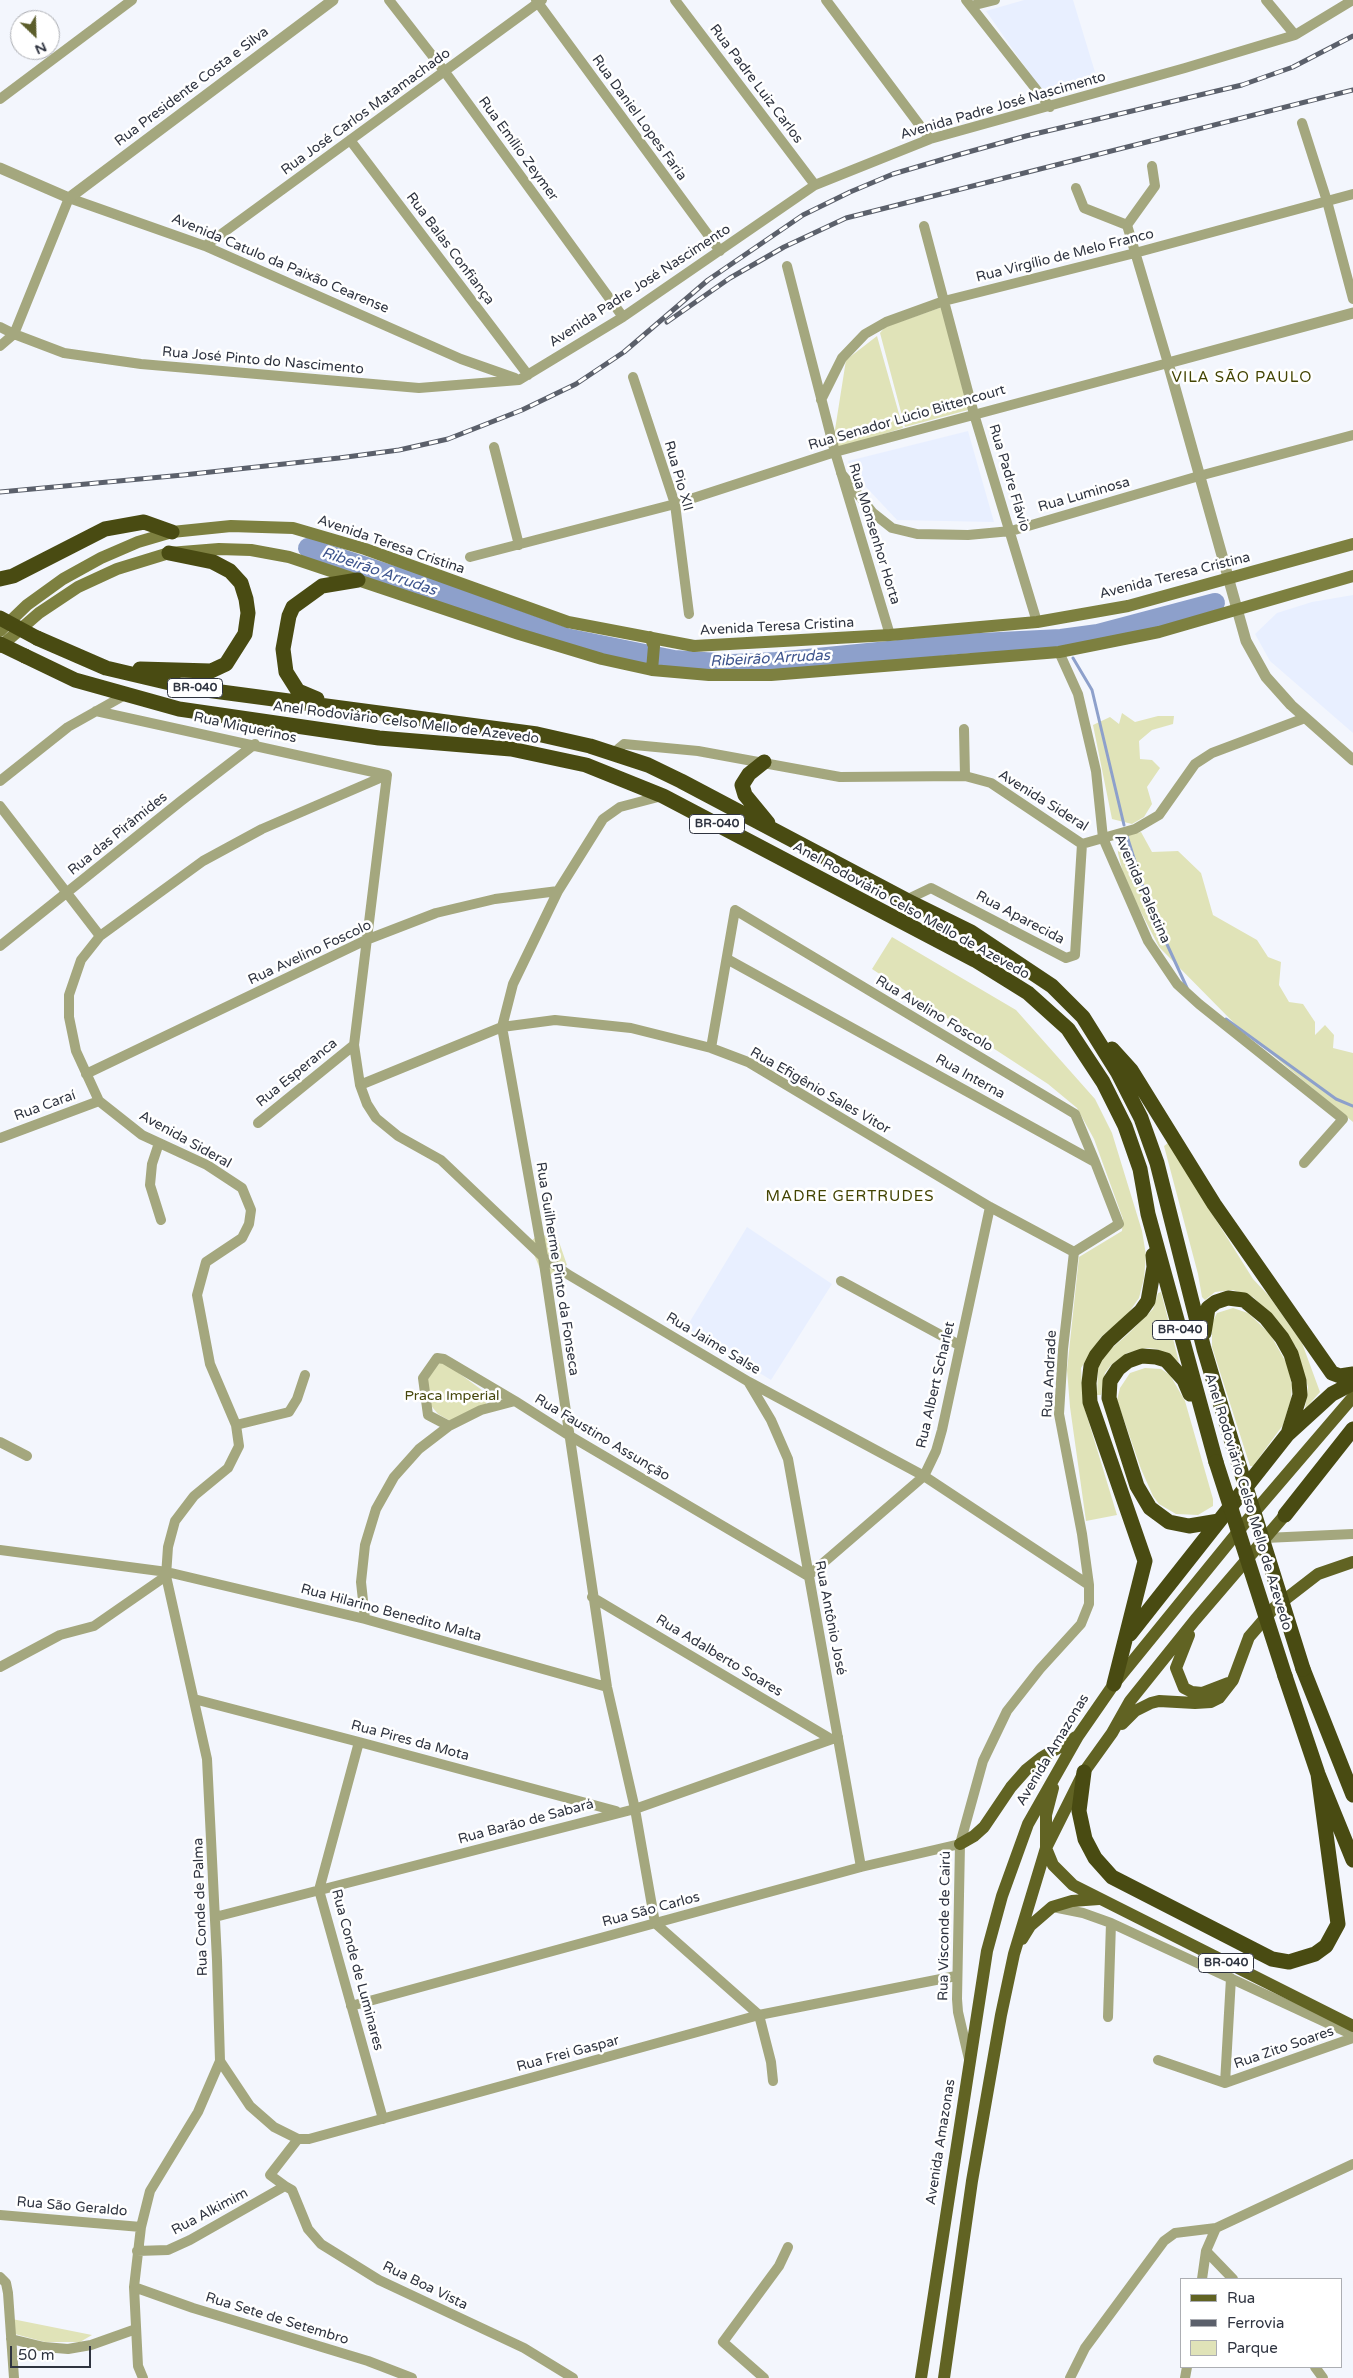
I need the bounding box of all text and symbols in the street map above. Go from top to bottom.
north arrow [10,10,60,60]
street label: Rua Padre Luiz Carlos [706,21,806,147]
street label: Rua Presidente Costa e Silva [112,24,272,150]
text: N [32,38,49,58]
street label: Rua José Carlos Matamachado [278,45,454,179]
street label: Rua Daniel Lopes Faria [588,52,690,184]
street label: Avenida Padre José Nascimento [898,69,1108,143]
street label: Rua Emílio Zeymer [475,94,561,204]
street label: Rua Balas Confiança [402,190,498,308]
street label: Avenida Catulo da Paixão Cearense [169,210,391,318]
street label: Avenida Padre José Nascimento [546,221,734,351]
street label: Rua Virgílio de Melo Franco [974,226,1156,286]
street label: Rua José Pinto do Nascimento [161,344,365,378]
district label: VILA SÃO PAULO [1170,369,1314,387]
street label: Rua Senador Lúcio Bittencourt [807,382,1007,454]
street label: Rua Padre Flávio [985,422,1033,534]
street label: Rua Pio XII [660,439,696,513]
street label: Rua Monsenhor Horta [844,461,904,607]
street label: Rua Luminosa [1036,474,1132,516]
street label: Avenida Teresa Cristina [315,512,467,578]
water label: Ribeirão Arrudas [319,544,439,600]
street label: Avenida Teresa Cristina [1098,549,1252,603]
street label: Avenida Teresa Cristina [699,615,855,639]
water label: Ribeirão Arrudas [710,647,830,671]
road number: BR-040 [168,678,222,698]
street label: Anel Rodoviário Celso Mello de Azevedo [272,698,540,748]
street label: Rua Miquerinos [192,709,298,747]
street label: Avenida Sideral [995,767,1091,835]
street label: Rua das Pirâmides [65,789,171,879]
road number: BR-040 [690,814,744,834]
street label: Avenida Palestina [1110,832,1174,946]
street label: Anel Rodoviário Celso Mello de Azevedo [790,839,1032,983]
street label: Rua Aparecida [973,888,1067,948]
street label: Rua Avelino Foscolo [246,917,374,989]
street label: Rua Avelino Foscolo [872,972,996,1056]
street label: Rua Esperanca [253,1035,341,1111]
street label: Rua Efigênio Sales Vitor [747,1044,893,1138]
street label: Rua Interna [932,1051,1008,1103]
street label: Rua Caraí [12,1087,78,1125]
street label: Avenida Sideral [136,1108,234,1172]
street label: Rua Guilherme Pinto da Fonseca [532,1161,582,1377]
district label: MADRE GERTRUDES [764,1188,936,1206]
street label: Rua Jaime Salse [663,1309,763,1379]
street label: Rua Albert Scharlet [913,1320,959,1450]
road number: BR-040 [1152,1320,1208,1340]
street label: Rua Andrade [1039,1330,1061,1418]
street label: Anel Rodoviário Celso Mello de Azevedo [1201,1371,1295,1633]
park label: Praca Imperial [404,1388,500,1404]
street label: Rua Faustino Assunção [531,1391,673,1485]
street label: Rua Antônio José [811,1559,849,1677]
street label: Rua Hilarino Benedito Malta [299,1581,483,1645]
street label: Rua Adalberto Soares [653,1612,785,1700]
street label: Avenida Amazonas [1013,1691,1093,1809]
street label: Rua Pires da Mota [349,1717,471,1765]
street label: Rua Barão de Sabará [456,1796,596,1848]
street label: Rua Conde de Palma [190,1838,212,1976]
street label: Rua Visconde de Cairú [935,1851,955,2001]
street label: Rua Conde de Luminares [327,1887,387,2053]
street label: Rua São Carlos [600,1889,702,1931]
road number: BR-040 [1198,1954,1254,1972]
street label: Rua Zito Soares [1232,2023,1336,2073]
street label: Rua Frei Gaspar [515,2032,621,2076]
street label: Avenida Amazonas [923,2078,959,2206]
street label: Rua Alkimim [169,2185,251,2239]
street label: Rua São Geraldo [16,2194,128,2220]
street label: Rua Boa Vista [380,2258,470,2314]
legend [1180,2278,1343,2368]
street label: Rua Sete de Setembro [203,2289,351,2349]
text: Rua [1227,2289,1255,2307]
text: Ferrovia [1227,2314,1284,2332]
scale bar [12,2336,94,2368]
text: Parque [1227,2339,1278,2357]
text: 50 m [18,2346,55,2364]

